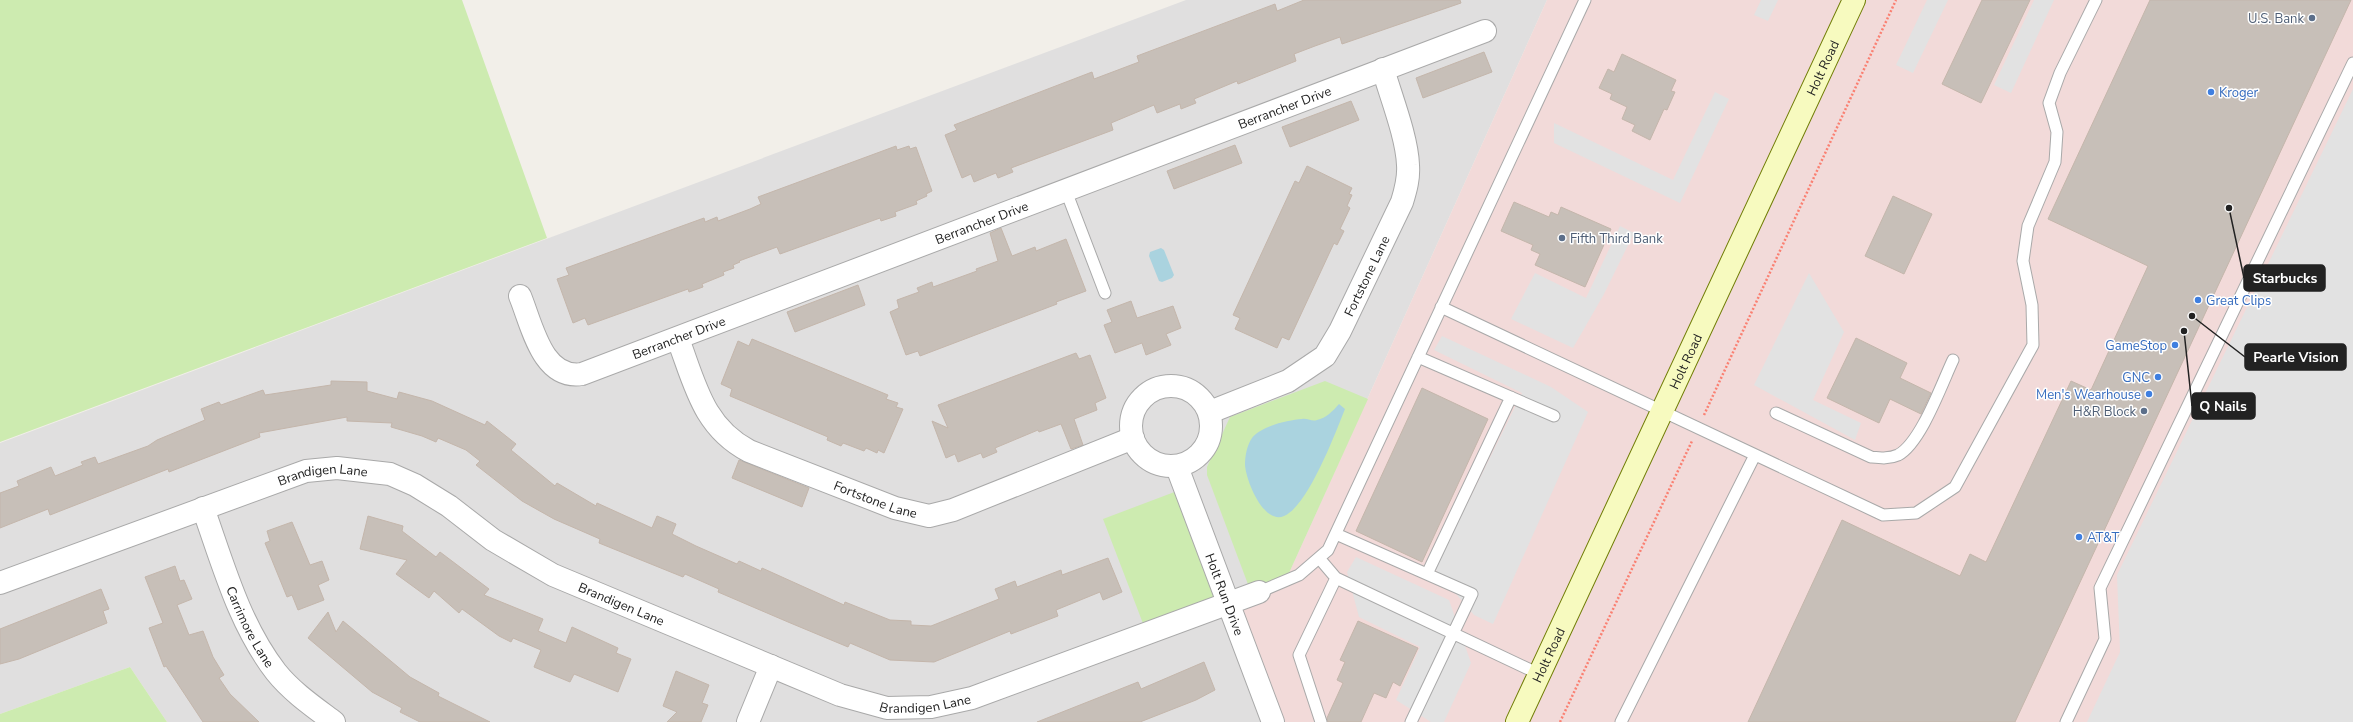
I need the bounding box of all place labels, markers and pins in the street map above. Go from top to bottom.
place label: U.S. Bank [2248,10,2304,28]
marker: U.S. Bank [2307,13,2317,23]
place label: Kroger [2219,84,2258,102]
marker: Kroger [2206,87,2216,97]
place label: Fifth Third Bank [1570,230,1663,248]
marker: Fifth Third Bank [1557,233,1567,243]
callout: Starbucks [2244,265,2325,291]
place label: Great Clips [2206,292,2271,310]
marker: Great Clips [2193,295,2203,305]
place label: GameStop [2105,337,2167,355]
marker: GameStop [2170,340,2180,350]
callout: Pearle Vision [2245,344,2346,370]
place label: GNC [2122,369,2150,387]
marker: GNC [2153,372,2163,382]
place label: Men's Wearhouse [2036,386,2141,404]
marker: Men's Wearhouse [2144,389,2154,399]
callout: Q Nails [2192,393,2255,419]
place label: H&R Block [2073,403,2136,421]
marker: H&R Block [2139,406,2149,416]
place label: AT&T [2087,529,2120,547]
marker: AT&T [2074,532,2084,542]

